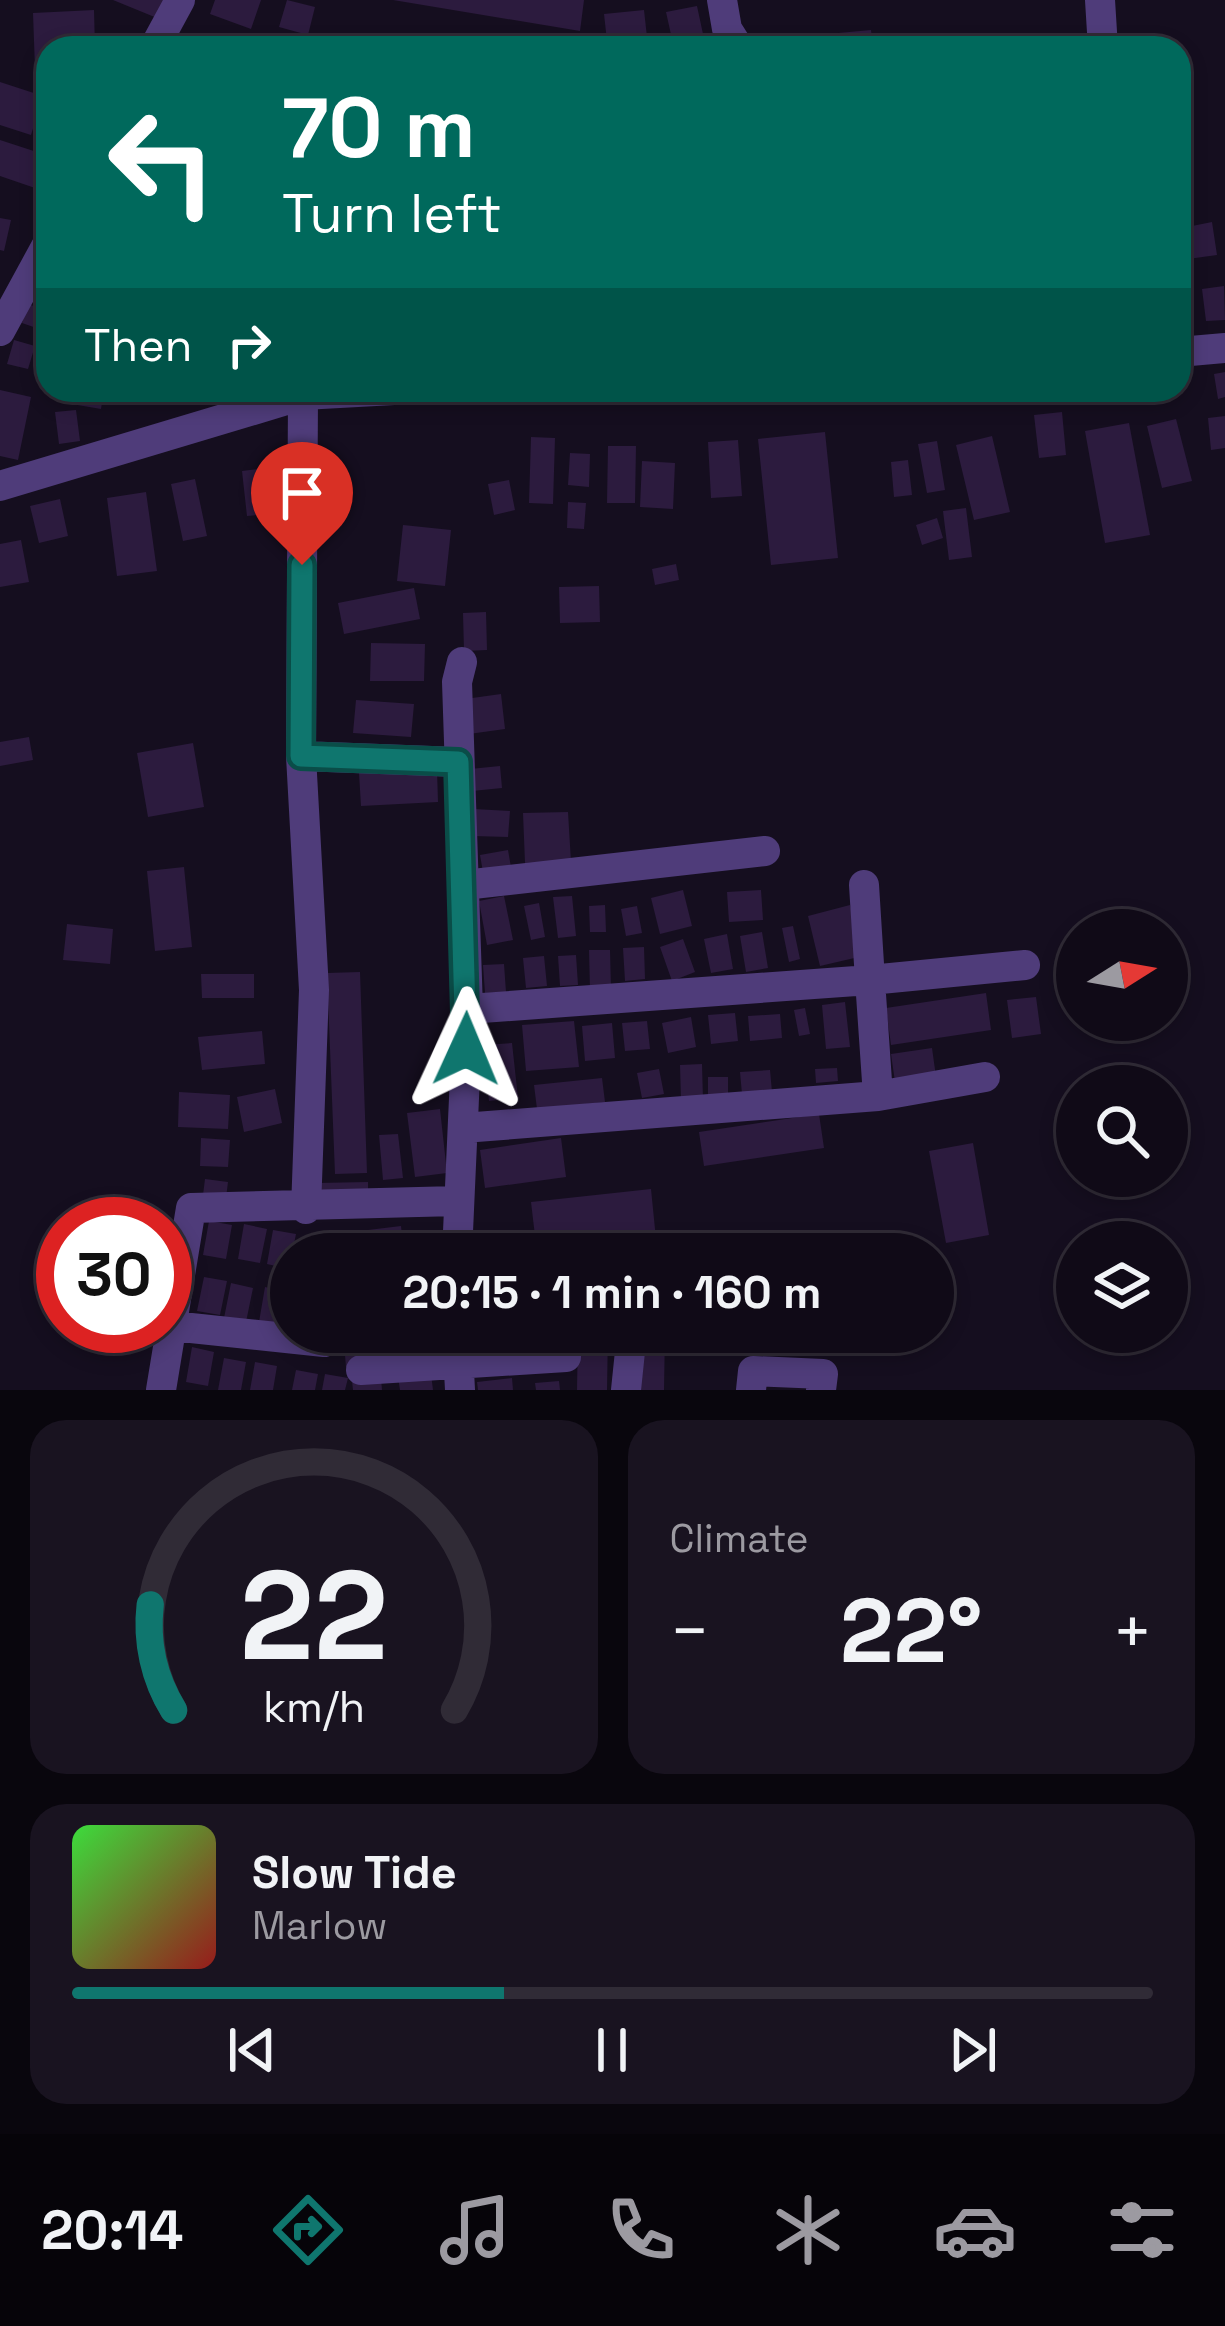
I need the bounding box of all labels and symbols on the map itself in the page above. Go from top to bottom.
pin [251,442,353,565]
north arrow [1056,909,1188,1041]
position arrow [403,986,529,1112]
speed limit sign: 30 [36,1197,192,1353]

